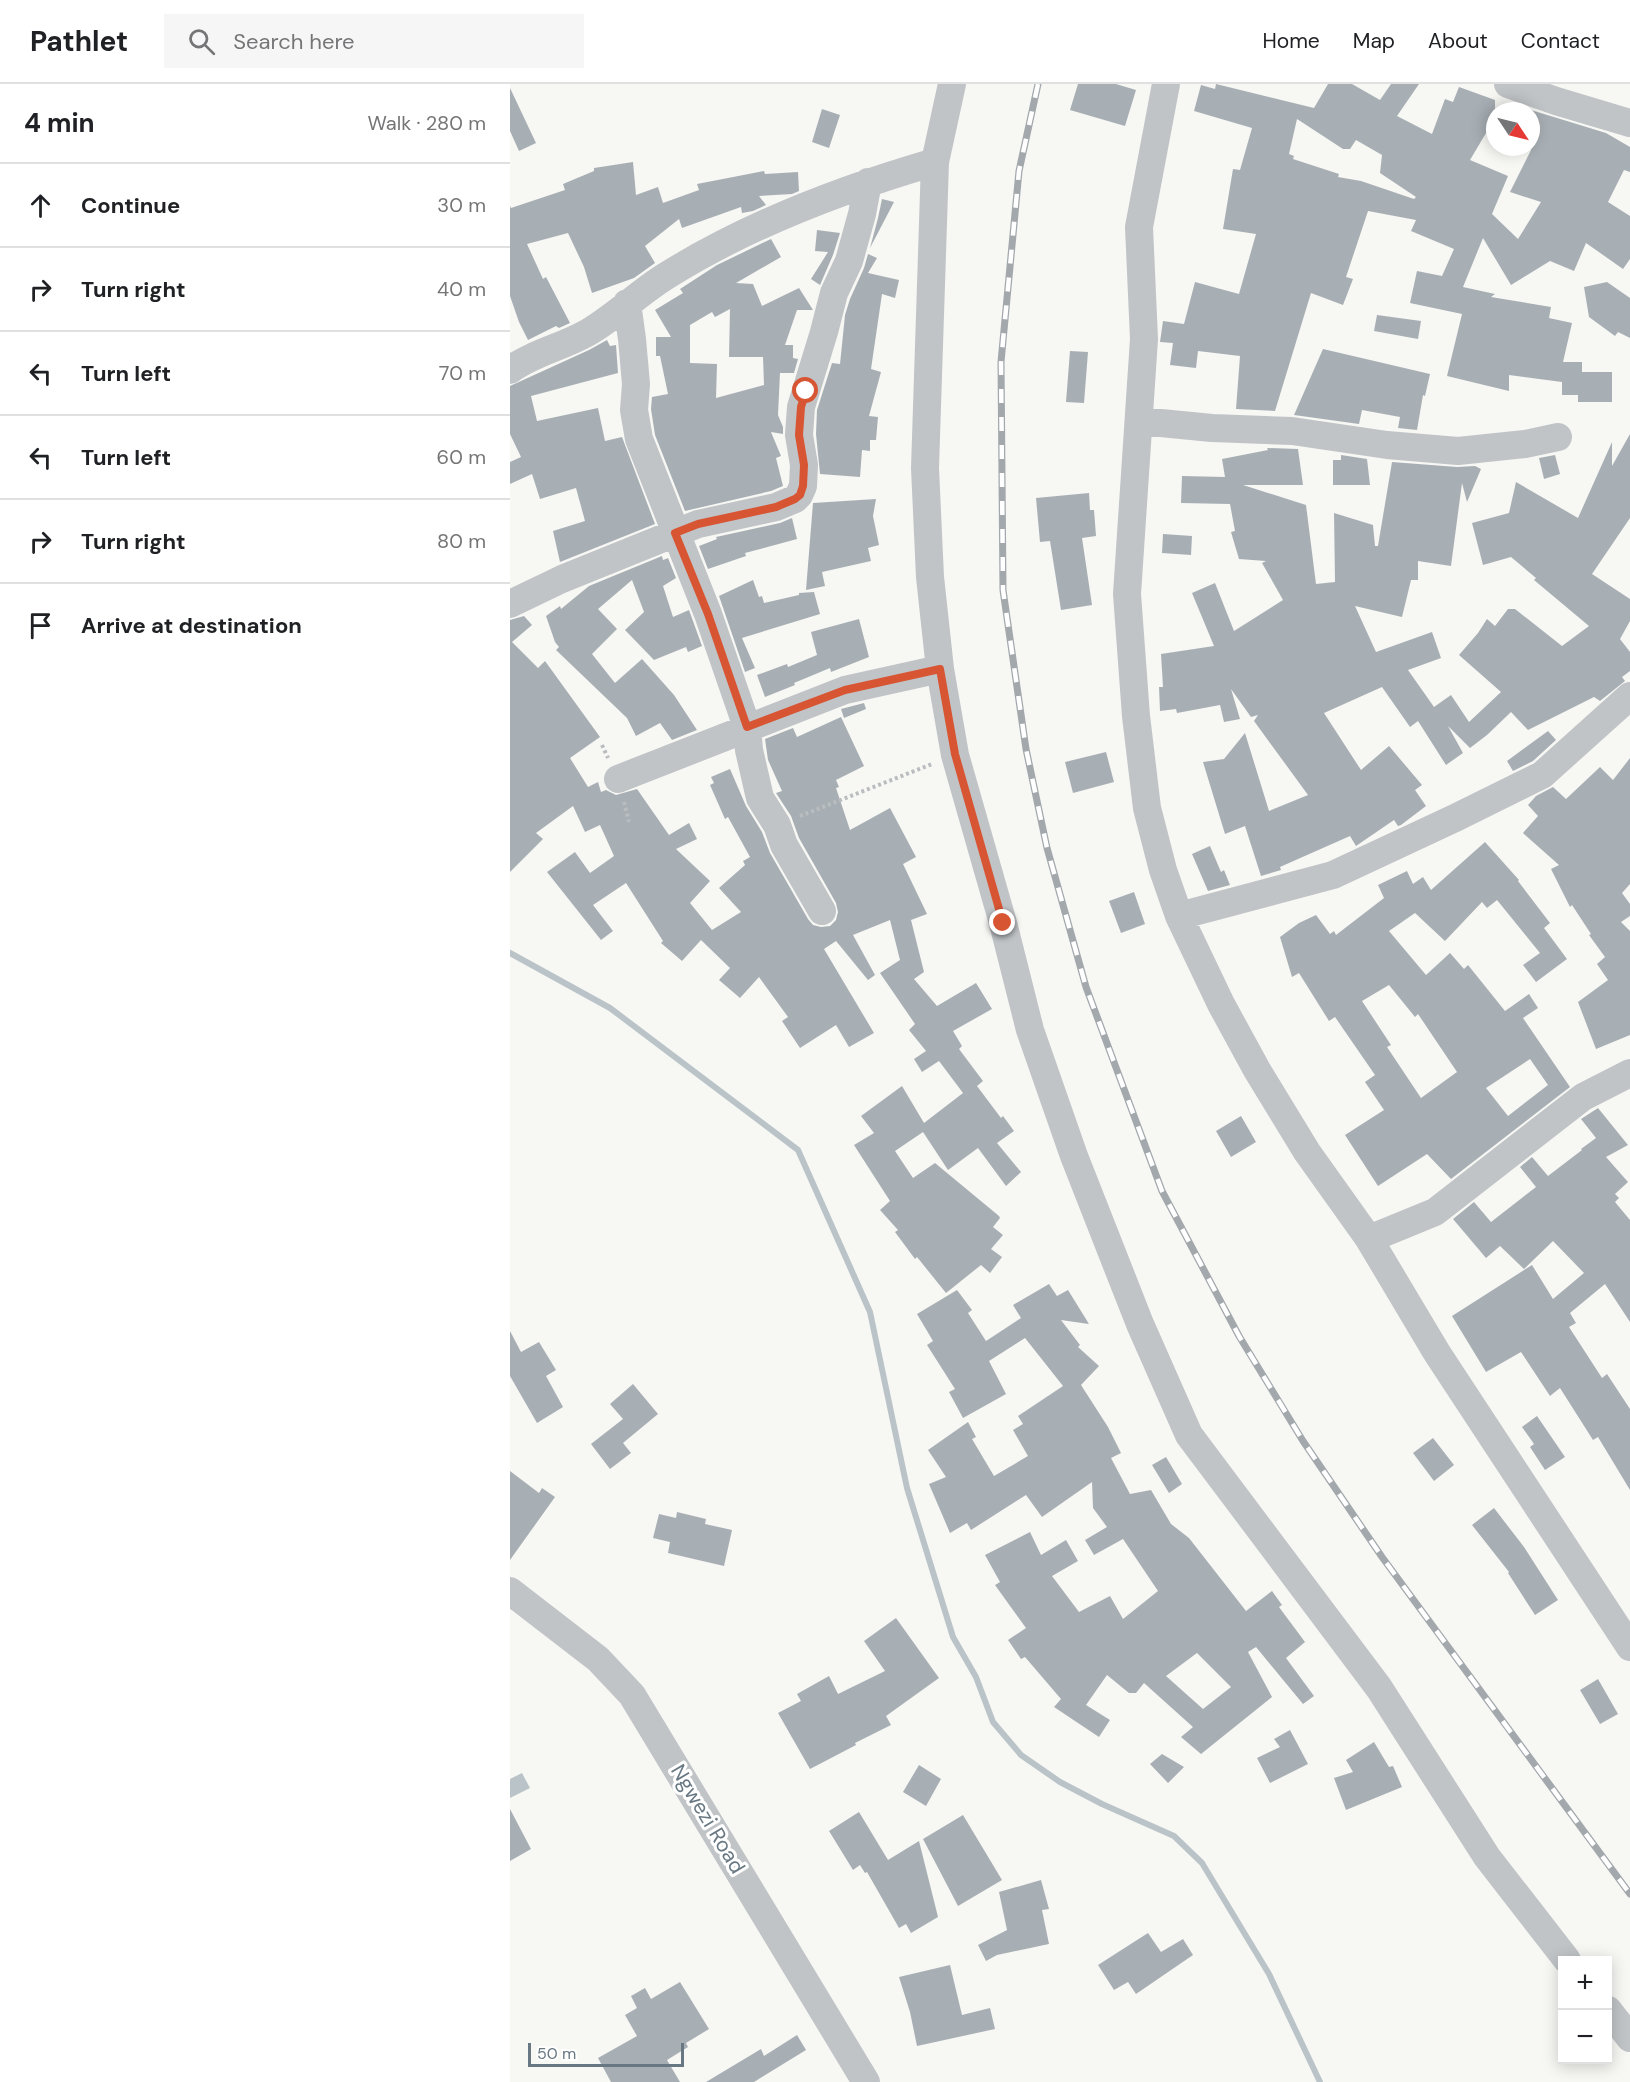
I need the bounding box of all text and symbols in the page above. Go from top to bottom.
search box [164,14,584,68]
text: Pathlet [30,23,128,60]
icon: search [185,25,218,58]
text: Search here [233,27,355,56]
text: Home [1262,27,1320,55]
text: Map [1353,27,1395,55]
text: About [1428,27,1488,55]
text: Contact [1521,27,1600,55]
north arrow [1486,102,1540,156]
text: 4 min [24,106,95,140]
text: Walk · 280 m [367,110,486,136]
icon: ahead [24,189,57,222]
text: Continue [81,191,180,220]
text: 30 m [437,192,486,218]
icon: right [24,273,57,306]
text: Turn right [81,275,186,304]
text: 40 m [437,276,486,302]
icon: left [24,357,57,390]
text: Turn left [81,359,171,388]
text: 70 m [439,360,486,386]
route start [792,377,818,403]
icon: left [24,441,57,474]
text: Turn left [81,443,171,472]
text: 60 m [437,444,486,470]
icon: right [24,525,57,558]
text: Turn right [81,527,186,556]
text: 80 m [437,528,486,554]
icon: arrive [24,609,57,642]
text: Arrive at destination [81,611,302,640]
route end [989,909,1015,935]
street label: Ngwezi Road [664,1759,752,1879]
map controls [1558,1956,1612,2064]
button: + [1558,1956,1612,2010]
button: − [1558,2010,1612,2064]
scale bar [528,2040,684,2068]
text: 50 m [537,2043,576,2064]

